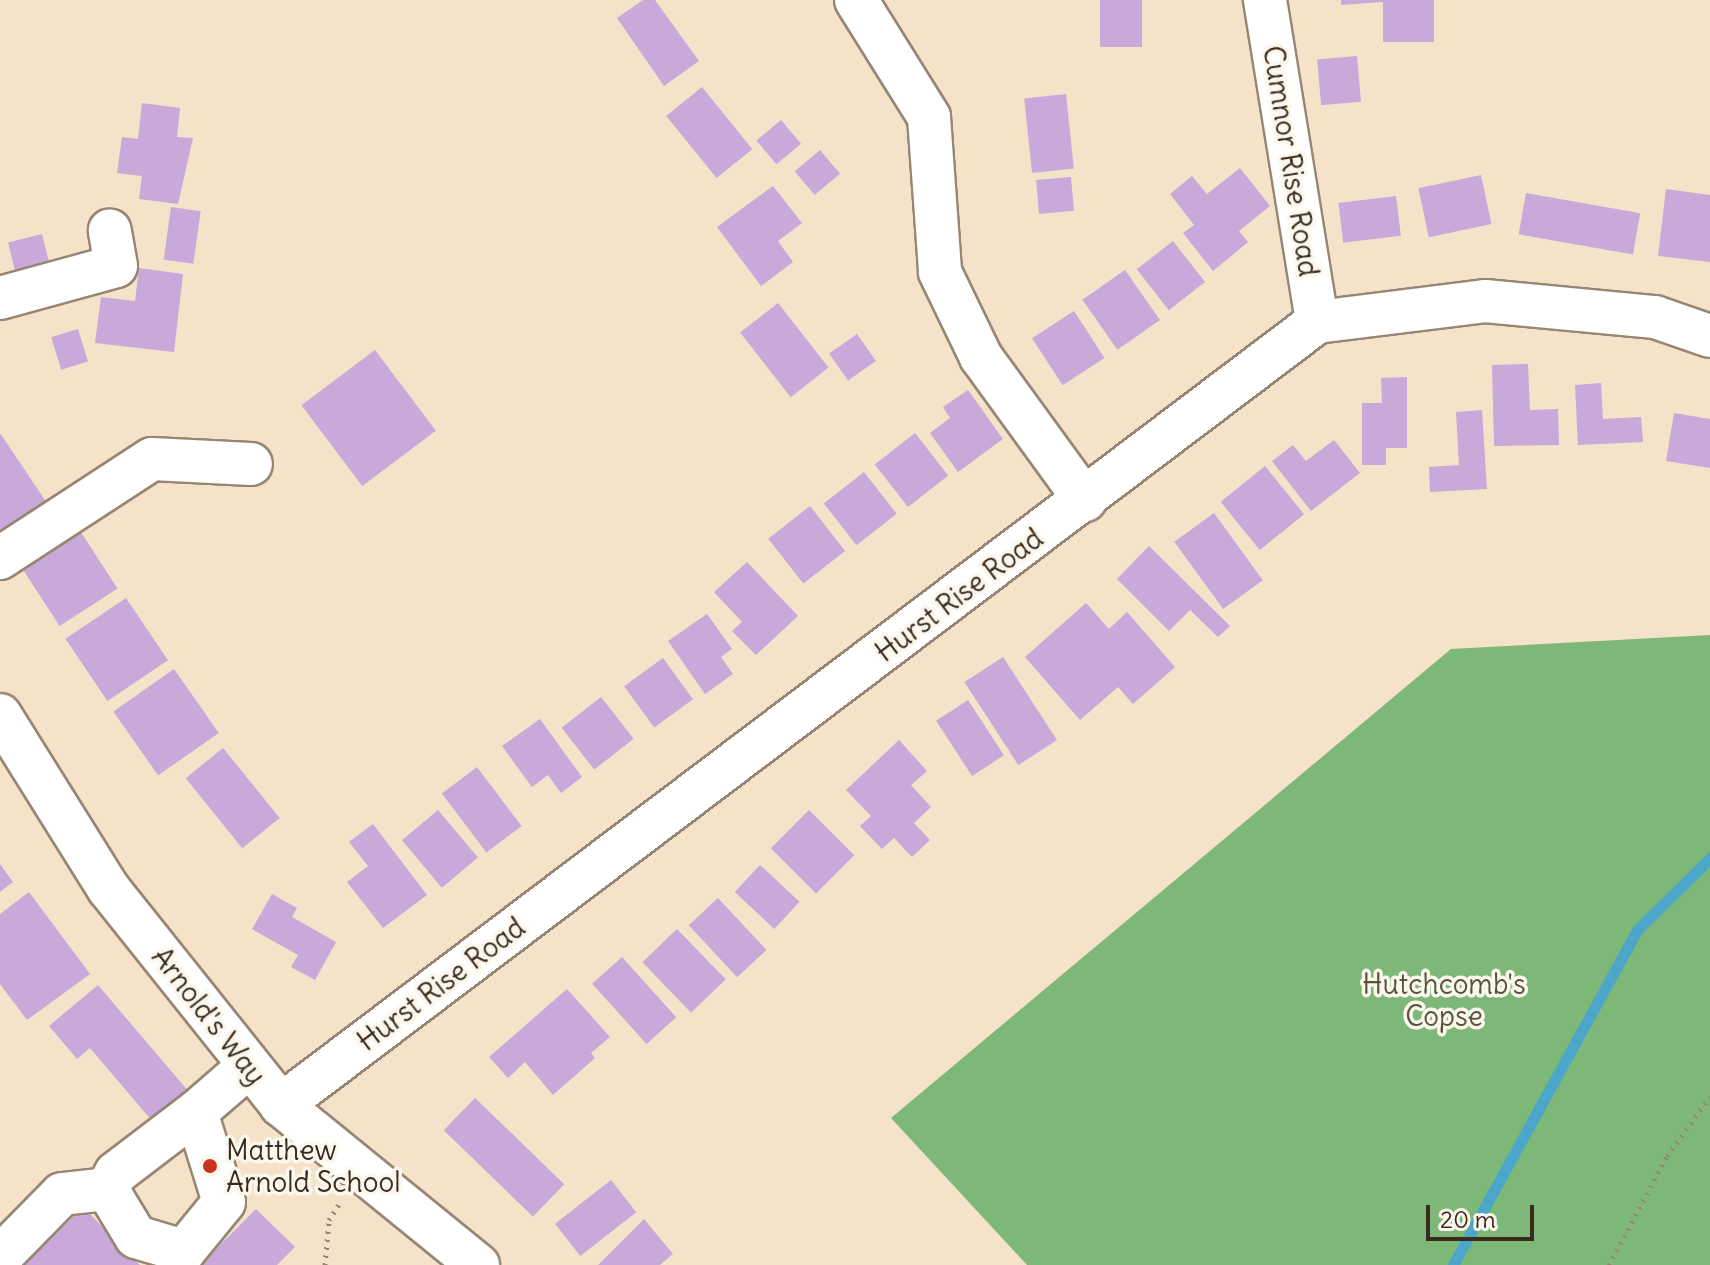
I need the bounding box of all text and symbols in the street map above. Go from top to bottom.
street label: Cumnor Rise Road [1256,43,1326,279]
street label: Hurst Rise Road [869,521,1049,669]
street label: Hurst Rise Road [351,910,531,1058]
street label: Arnold's Way [145,941,273,1091]
park label: Hutchcomb's Copse [1362,967,1526,1033]
place label: Matthew Arnold School [226,1133,400,1199]
marker: Matthew Arnold School [201,1157,219,1175]
scale bar [1430,1189,1538,1239]
text: 20 m [1440,1204,1496,1234]

